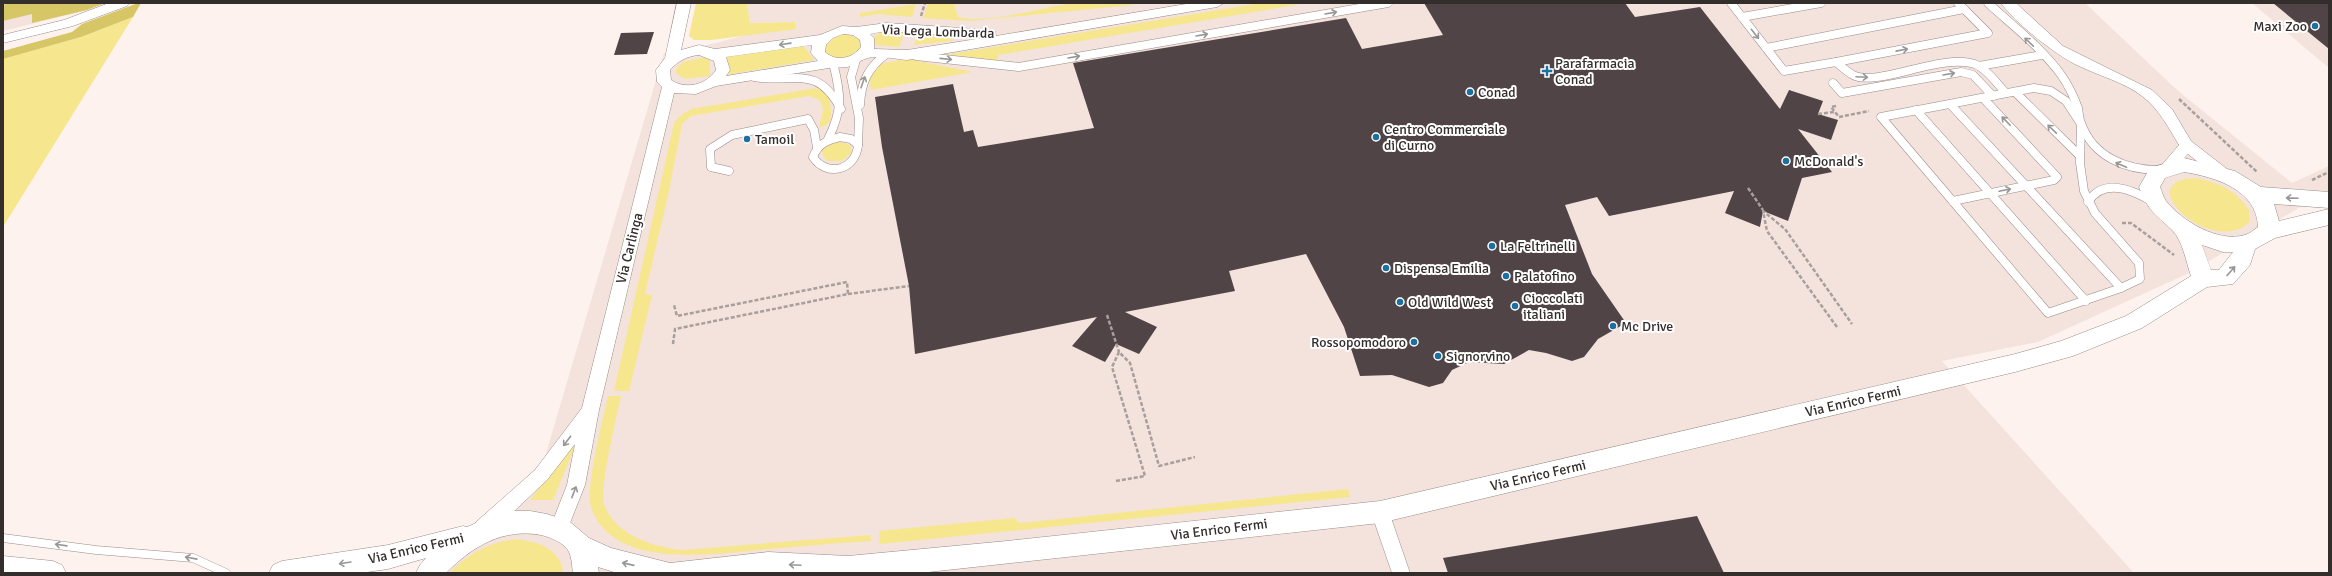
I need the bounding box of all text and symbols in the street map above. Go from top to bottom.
one-way arrow [1324,9,1337,17]
place label: Maxi Zoo [2253,18,2307,35]
street label: Via Lega Lombarda [881,21,995,42]
marker: Maxi Zoo [2310,21,2320,31]
one-way arrow [1751,28,1760,39]
one-way arrow [1196,31,1209,39]
one-way arrow [2024,37,2034,47]
one-way arrow [778,40,791,48]
one-way arrow [1895,45,1908,53]
one-way arrow [1068,53,1081,61]
one-way arrow [939,55,952,63]
place label: Parafarmacia Conad [1555,55,1635,88]
marker: Parafarmacia Conad [1542,66,1552,76]
one-way arrow [1942,69,1955,77]
one-way arrow [1855,73,1868,80]
one-way arrow [860,75,867,88]
place label: Conad [1478,84,1516,101]
marker: Conad [1465,87,1475,97]
one-way arrow [2001,116,2011,126]
place label: Centro Commerciale di Curno [1384,121,1506,154]
one-way arrow [2047,124,2057,134]
place label: Tamoil [755,131,794,148]
marker: Centro Commerciale di Curno [1371,132,1381,142]
marker: Tamoil [742,134,752,144]
place label: McDonald's [1794,153,1863,170]
marker: McDonald's [1781,156,1791,166]
one-way arrow [2116,160,2128,168]
one-way arrow [1998,186,2011,194]
one-way arrow [2286,194,2299,202]
street label: Via Carlinga [612,211,647,285]
place label: La Feltrinelli [1500,238,1576,255]
marker: La Feltrinelli [1487,241,1497,251]
place label: Dispensa Emilia [1394,260,1489,277]
marker: Dispensa Emilia [1381,263,1391,273]
one-way arrow [2227,266,2236,277]
place label: Palatofino [1514,268,1575,285]
marker: Palatofino [1501,271,1511,281]
place label: Cioccolati italiani [1523,290,1583,323]
place label: Old Wild West [1408,294,1491,311]
marker: Old Wild West [1395,297,1405,307]
marker: Cioccolati italiani [1510,301,1520,311]
place label: Mc Drive [1621,318,1673,335]
marker: Mc Drive [1608,321,1618,331]
place label: Rossopomodoro [1311,334,1406,351]
marker: Rossopomodoro [1409,337,1419,347]
place label: Signorvino [1446,348,1510,365]
marker: Signorvino [1433,351,1443,361]
street label: Via Enrico Fermi [1804,382,1903,421]
one-way arrow [562,436,571,447]
street label: Via Enrico Fermi [1489,456,1588,495]
one-way arrow [570,486,578,498]
street label: Via Enrico Fermi [1170,515,1269,544]
street label: Via Enrico Fermi [367,529,466,568]
one-way arrow [55,541,68,549]
one-way arrow [184,554,197,562]
one-way arrow [338,559,351,567]
one-way arrow [622,560,635,568]
one-way arrow [789,561,802,569]

